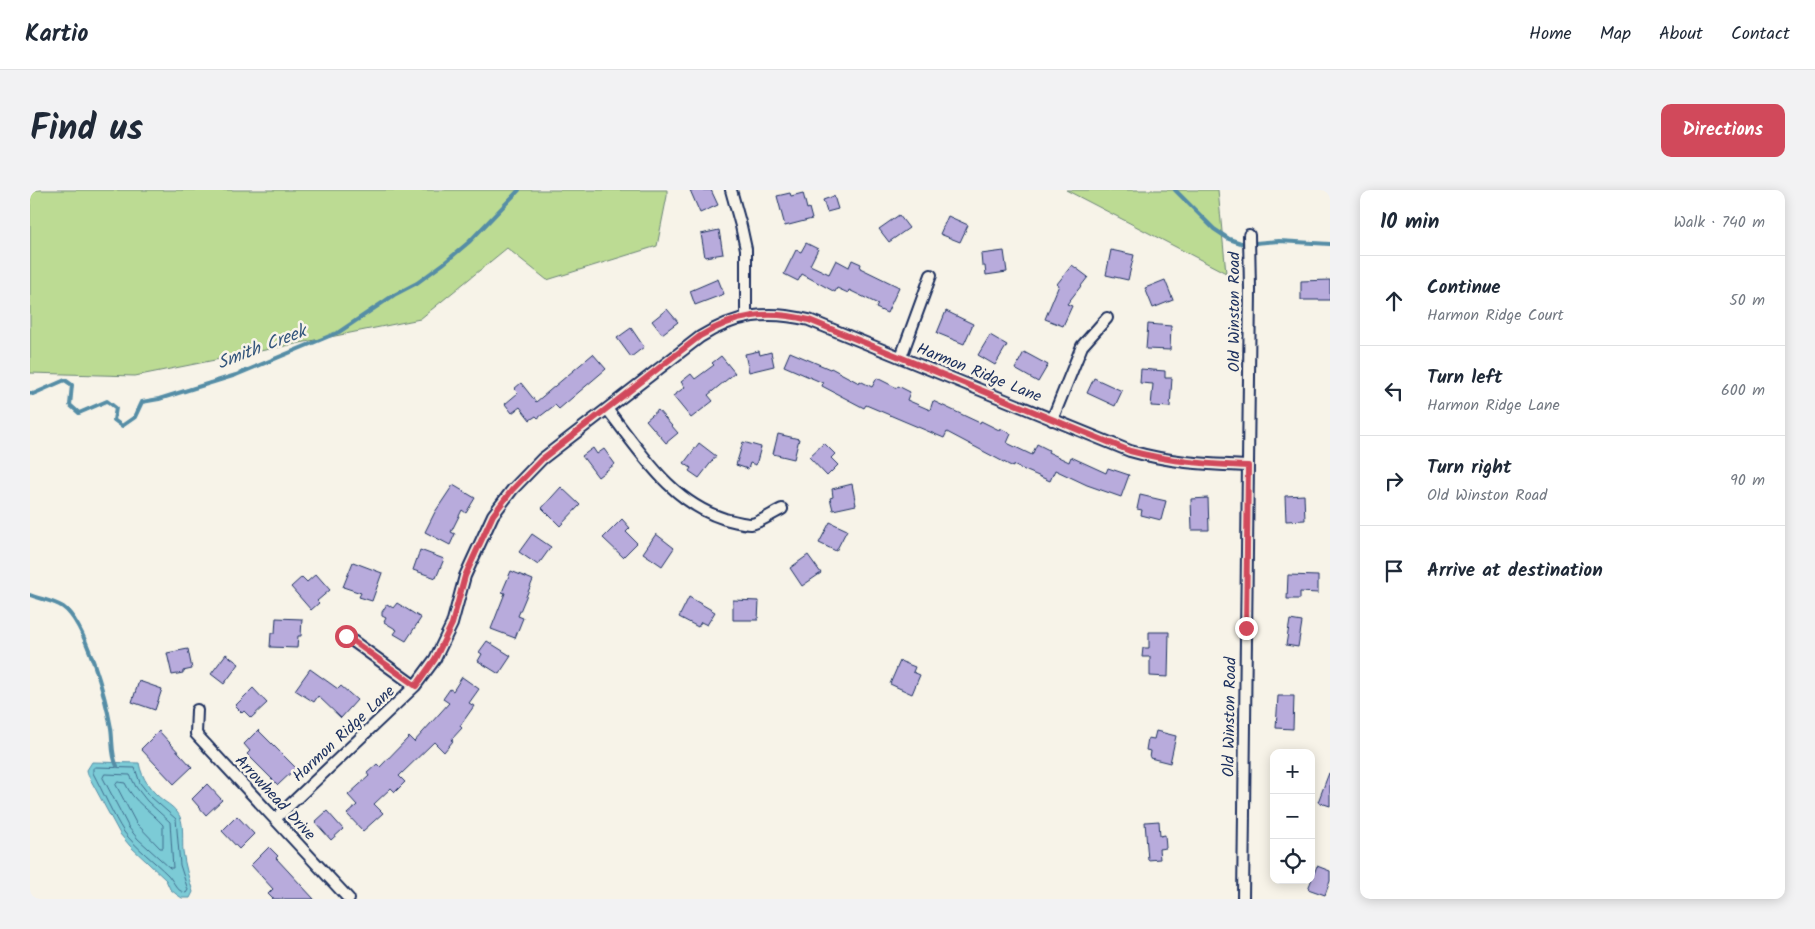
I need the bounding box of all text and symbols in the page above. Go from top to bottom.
text: Kartio [25,15,88,54]
text: Home [1529,20,1572,49]
text: Map [1600,20,1631,49]
text: About [1659,20,1703,49]
text: Contact [1731,20,1790,49]
text: Find us [30,102,143,158]
button: Directions [1661,104,1785,157]
text: 10 min [1380,206,1440,239]
text: Walk · 740 m [1674,210,1765,235]
street label: Old Winston Road [1222,251,1247,372]
text: Continue [1427,273,1500,303]
icon: ahead [1380,287,1408,315]
text: 50 m [1729,288,1765,313]
text: Harmon Ridge Court [1427,303,1564,328]
water label: Smith Creek [213,317,313,378]
street label: Harmon Ridge Lane [913,337,1045,409]
text: Turn left [1427,363,1502,393]
icon: left [1380,377,1408,405]
text: 600 m [1721,378,1765,403]
text: Harmon Ridge Lane [1427,393,1560,418]
text: Turn right [1427,453,1512,483]
icon: right [1380,467,1408,495]
text: 90 m [1730,468,1765,493]
text: Old Winston Road [1427,483,1547,508]
text: Arrive at destination [1427,556,1603,586]
icon: arrive [1380,557,1408,585]
route end [1235,617,1258,640]
route start [335,625,358,648]
street label: Old Winston Road [1216,656,1244,777]
street label: Harmon Ridge Lane [287,680,401,788]
street label: Arrowhead Drive [229,749,321,847]
map controls [1270,749,1315,884]
button: + [1270,749,1315,794]
button: − [1270,794,1315,839]
button: locate [1270,839,1315,884]

